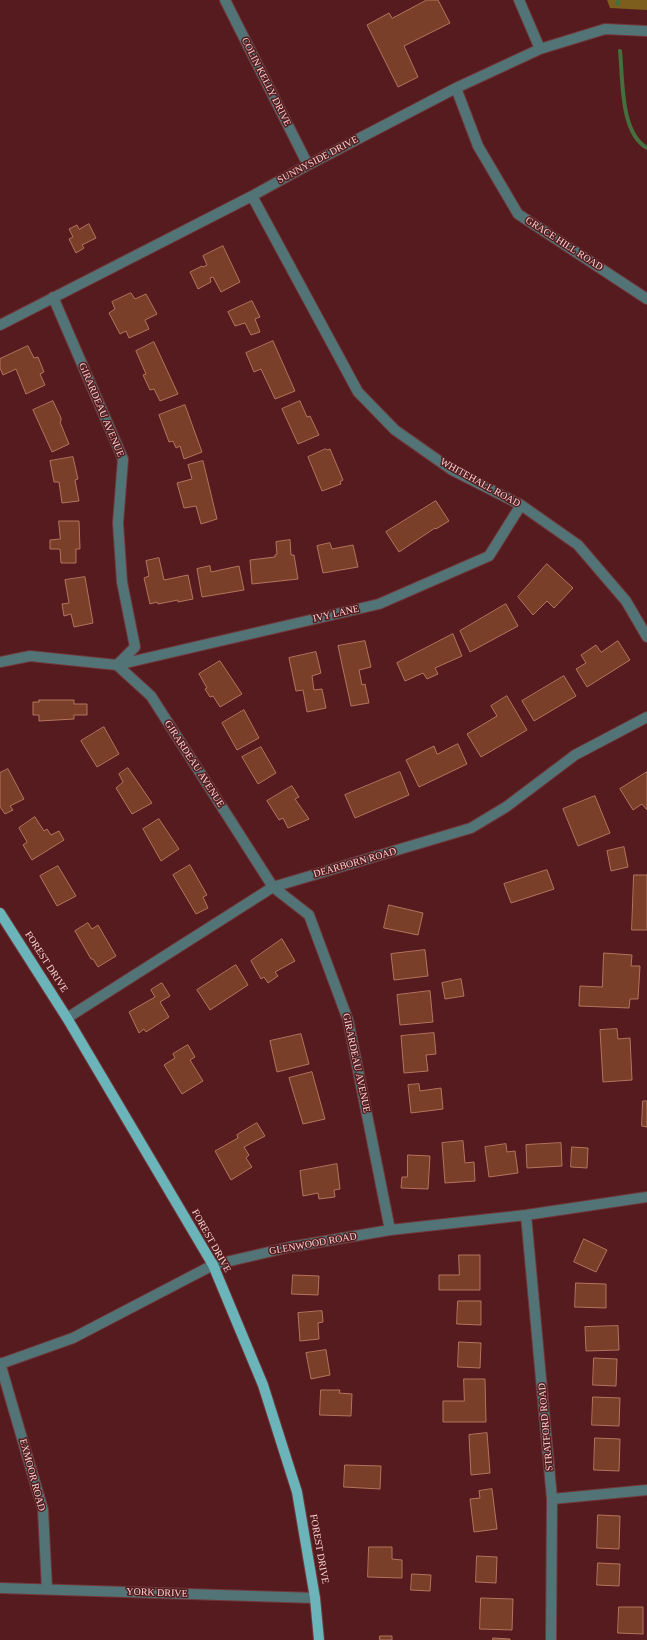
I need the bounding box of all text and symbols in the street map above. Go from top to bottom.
street label: COLIN KELLY DRIVE [238,36,294,128]
street label: SUNNYSIDE DRIVE [276,134,360,186]
street label: GRACE HILL ROAD [523,214,605,274]
street label: GIRARDEAU AVENUE [76,361,126,459]
street label: WHITEHALL ROAD [438,456,522,510]
street label: IVY LANE [312,603,360,625]
street label: GIRARDEAU AVENUE [161,718,227,810]
street label: DEARBORN ROAD [312,845,398,881]
street label: FOREST DRIVE [22,929,70,995]
street label: GIRARDEAU AVENUE [340,1012,372,1114]
street label: FOREST DRIVE [189,1207,233,1275]
street label: GLENWOOD ROAD [268,1230,358,1258]
street label: STRATFORD ROAD [536,1383,556,1471]
street label: EXMOOR ROAD [17,1438,47,1512]
street label: FOREST DRIVE [307,1513,331,1585]
street label: YORK DRIVE [126,1586,188,1600]

